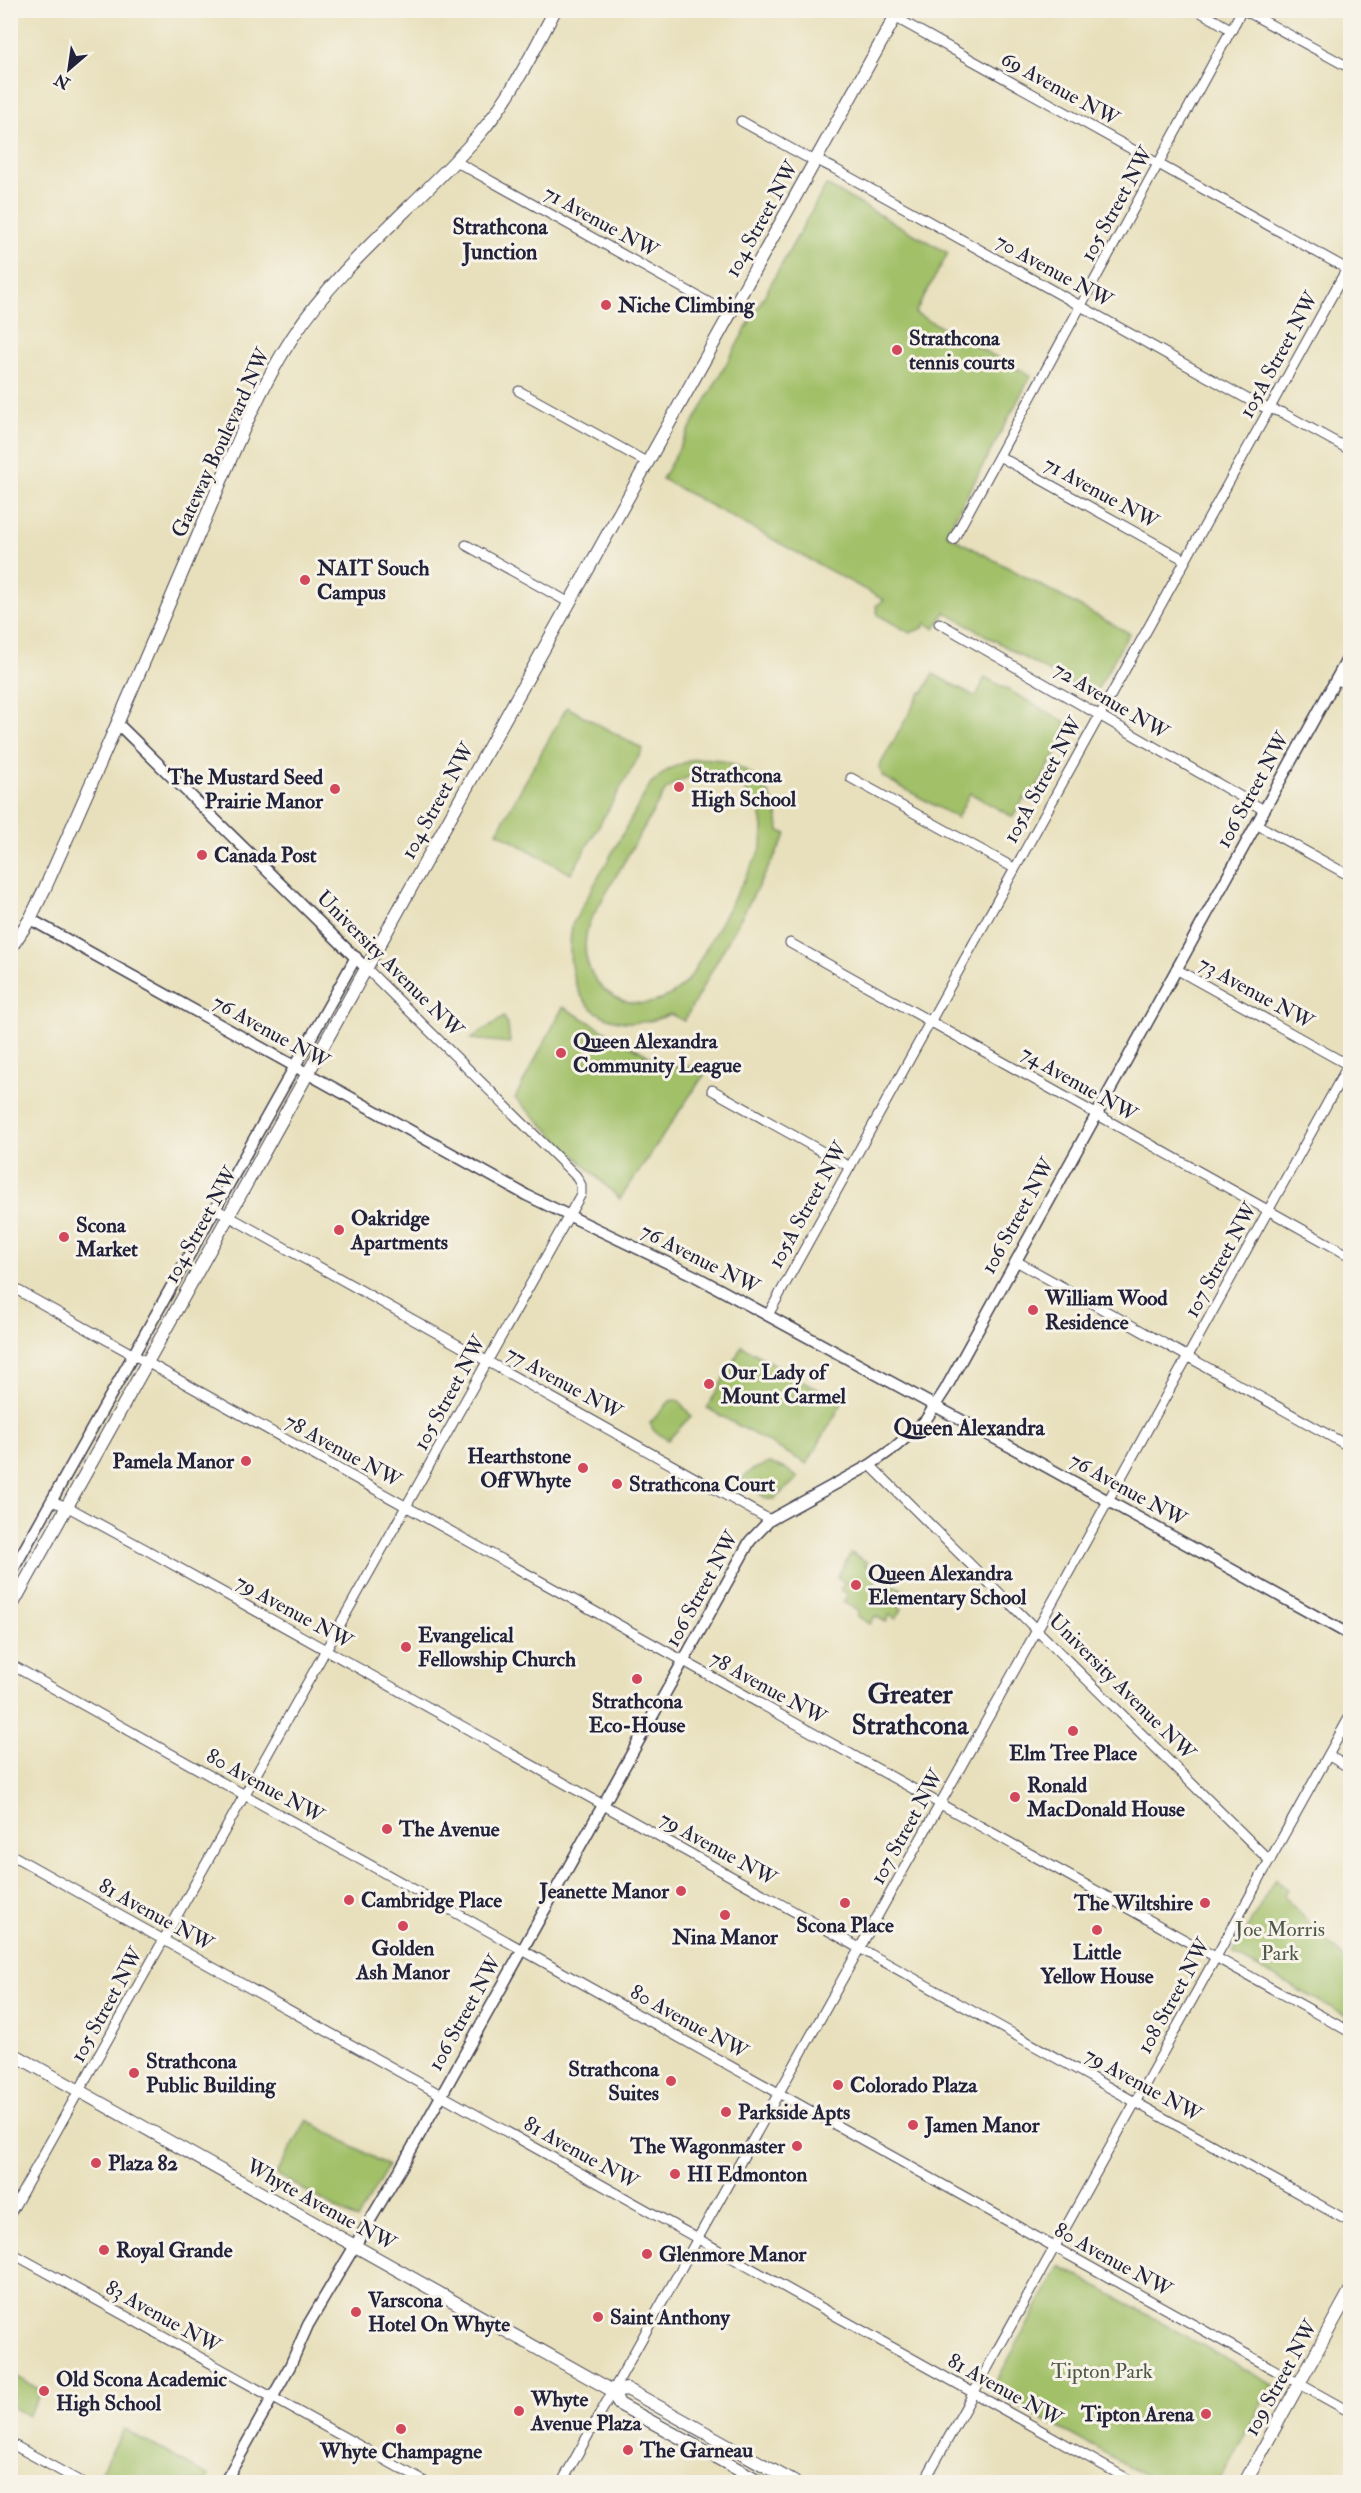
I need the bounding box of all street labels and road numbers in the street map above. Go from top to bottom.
street label: 69 Avenue NW [996,45,1124,133]
street label: 105 Street NW [1074,141,1160,266]
street label: 104 Street NW [719,155,805,282]
street label: 71 Avenue NW [539,179,664,265]
street label: 70 Avenue NW [991,228,1118,315]
street label: 105A Street NW [1233,287,1325,423]
street label: Gateway Boulevard NW [165,343,277,542]
street label: 71 Avenue NW [1039,450,1164,536]
street label: 72 Avenue NW [1048,656,1174,746]
street label: 105A Street NW [997,712,1089,848]
street label: 106 Street NW [1210,727,1296,853]
street label: 104 Street NW [395,737,481,864]
street label: University Avenue NW [311,885,470,1044]
street label: 73 Avenue NW [1194,950,1319,1036]
street label: 76 Avenue NW [208,989,335,1076]
street label: 74 Avenue NW [1016,1040,1143,1129]
street label: 105A Street NW [762,1137,854,1273]
street label: 106 Street NW [975,1153,1061,1279]
street label: 104 Street NW [158,1161,244,1288]
street label: 107 Street NW [1178,1197,1264,1322]
street label: 76 Avenue NW [636,1217,765,1301]
street label: 105 Street NW [407,1330,493,1455]
street label: 77 Avenue NW [501,1340,628,1426]
street label: 78 Avenue NW [280,1408,407,1494]
street label: 76 Avenue NW [1065,1447,1192,1534]
street label: 106 Street NW [659,1526,745,1652]
street label: 79 Avenue NW [231,1569,358,1656]
street label: University Avenue NW [1043,1608,1202,1767]
street label: 78 Avenue NW [705,1645,832,1731]
street label: 80 Avenue NW [201,1743,329,1830]
street label: 107 Street NW [864,1764,950,1889]
street label: 79 Avenue NW [655,1806,782,1893]
street label: 81 Avenue NW [94,1872,219,1958]
street label: 108 Street NW [1131,1933,1217,2058]
street label: 105 Street NW [64,1942,150,2067]
street label: 106 Street NW [422,1950,508,2076]
street label: 80 Avenue NW [625,1979,753,2066]
street label: 79 Avenue NW [1080,2042,1207,2129]
street label: 81 Avenue NW [519,2110,644,2196]
street label: Whyte Avenue NW [241,2152,401,2258]
street label: 80 Avenue NW [1049,2217,1177,2304]
street label: 83 Avenue NW [101,2274,226,2360]
street label: 109 Street NW [1238,2315,1324,2441]
street label: 81 Avenue NW [943,2347,1068,2433]

